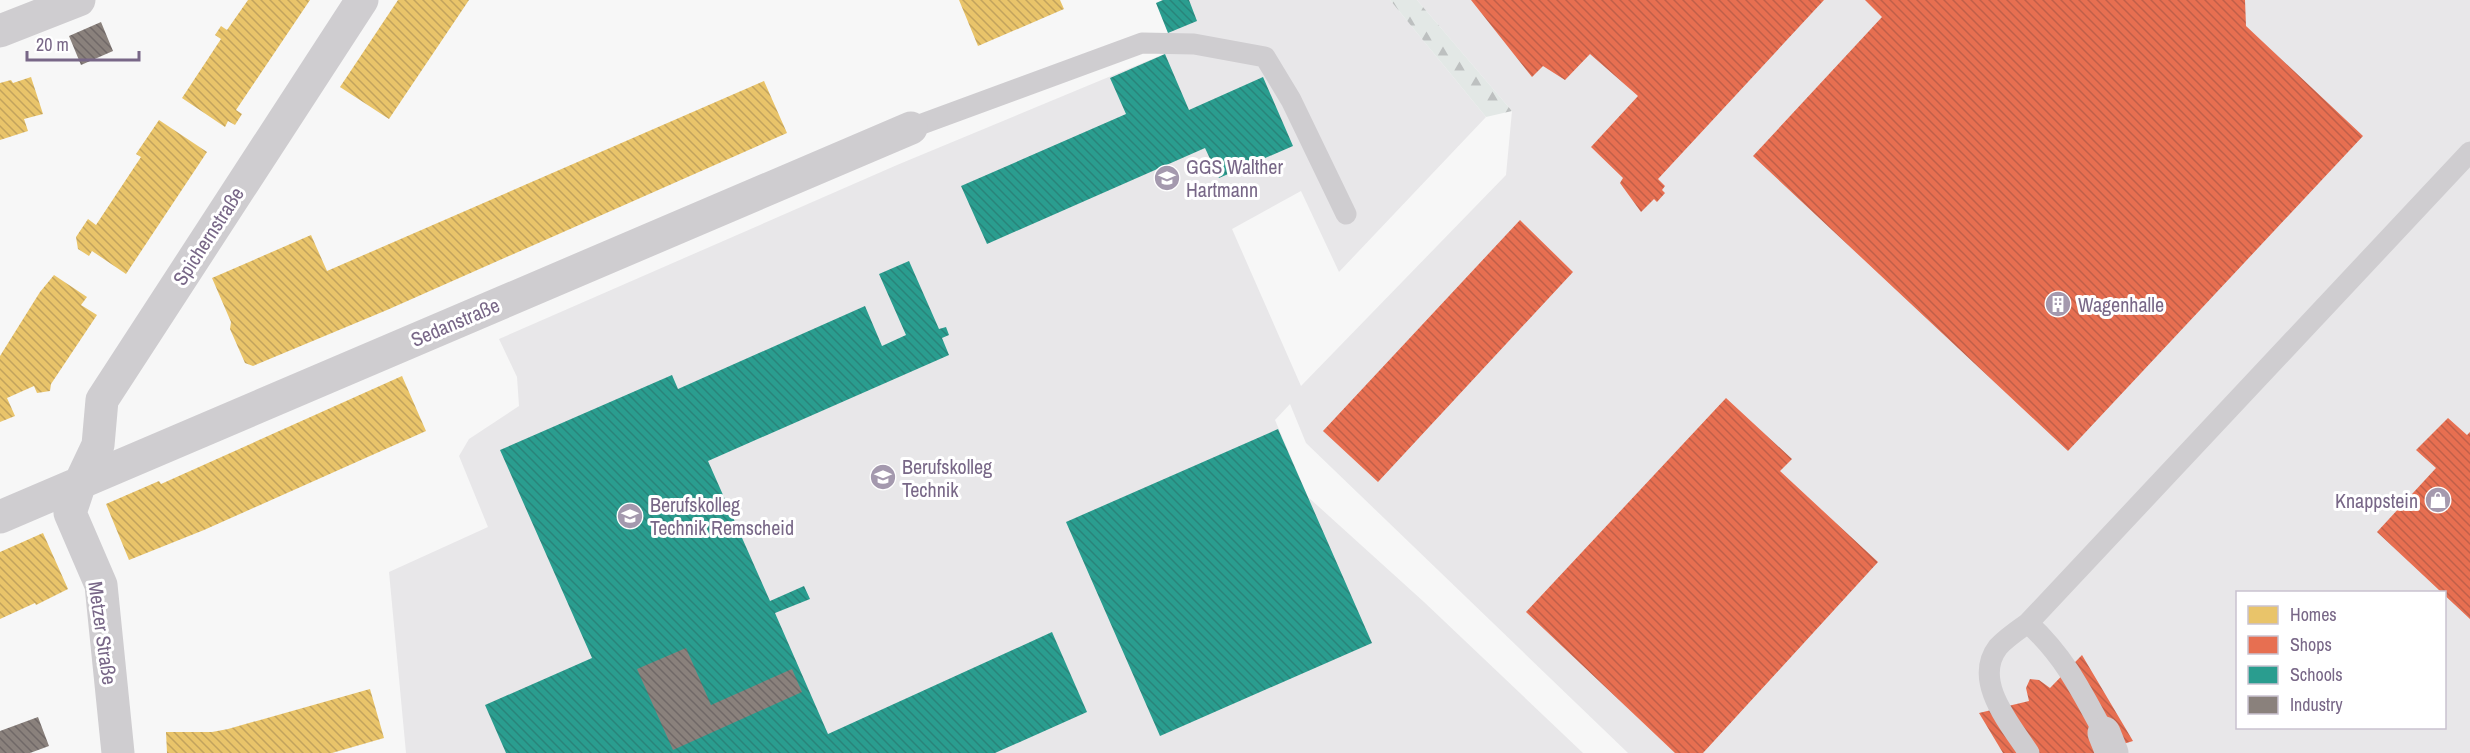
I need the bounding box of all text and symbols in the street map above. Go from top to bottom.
scale bar [27,24,140,62]
text: 20 m [36,32,69,57]
place label: GGS Walther Hartmann [1186,153,1283,203]
school or university icon: GGS Walther Hartmann [1152,163,1182,193]
street label: Spichernstraße [166,182,250,290]
building icon: Wagenhalle [2043,289,2073,319]
street label: Sedanstraße [407,291,503,353]
place label: Wagenhalle [2078,291,2164,318]
place label: Berufskolleg Technik [902,453,992,503]
school or university icon: Berufskolleg Technik [868,462,898,492]
shop icon: Knappstein [2423,485,2453,515]
place label: Knappstein [2335,487,2418,514]
place label: Berufskolleg Technik Remscheid [650,491,794,541]
school or university icon: Berufskolleg Technik Remscheid [615,501,645,531]
street label: Metzer Straße [82,580,124,686]
legend [2236,591,2446,729]
text: Homes [2290,602,2337,627]
text: Shops [2290,632,2332,657]
text: Schools [2290,662,2343,687]
text: Industry [2290,692,2343,717]

